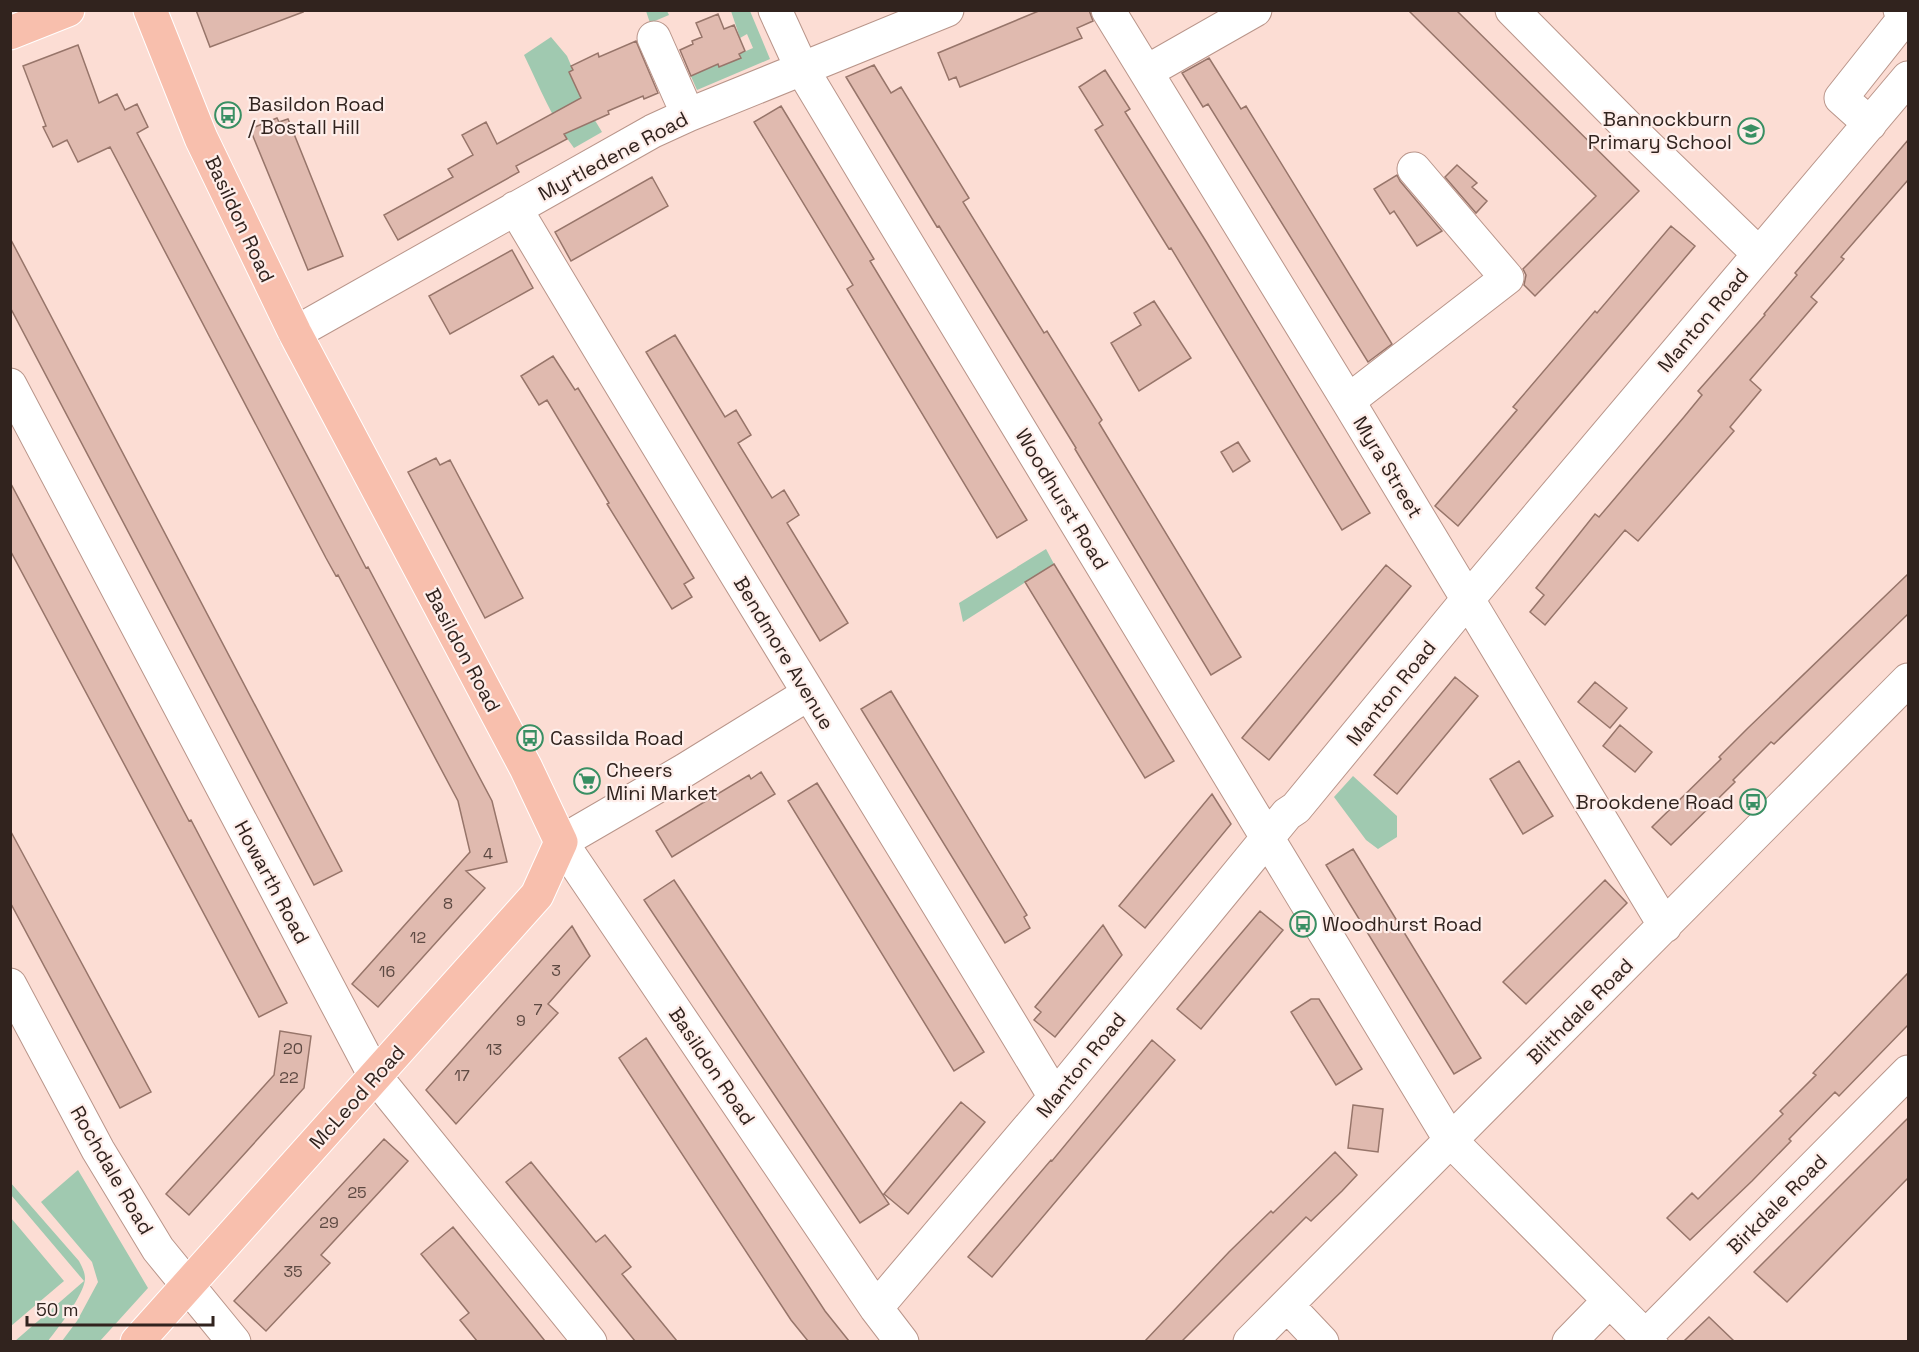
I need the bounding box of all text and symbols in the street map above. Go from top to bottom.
place label: Basildon Road / Bostall Hill [248,91,385,140]
bus stop icon: Basildon Road / Bostall Hill [213,100,243,130]
street label: Myrtledene Road [534,106,692,206]
place label: Bannockburn Primary School [1588,106,1732,155]
school or university icon: Bannockburn Primary School [1736,116,1766,146]
street label: Basildon Road [199,152,281,286]
street label: Manton Road [1652,262,1754,378]
street label: Myra Street [1347,411,1429,523]
street label: Woodhurst Road [1010,424,1114,574]
street label: Bendmore Avenue [728,572,840,734]
street label: Basildon Road [419,584,507,716]
street label: Manton Road [1340,635,1442,751]
bus stop icon: Cassilda Road [515,723,545,753]
place label: Cassilda Road [550,725,684,751]
place label: Cheers Mini Market [606,757,718,806]
supermarket icon: Cheers Mini Market [572,766,602,796]
bus stop icon: Brookdene Road [1738,787,1768,817]
place label: Brookdene Road [1576,789,1734,815]
street label: Howarth Road [229,816,315,948]
house number: 4 [483,843,493,864]
house number: 8 [443,893,453,914]
bus stop icon: Woodhurst Road [1288,909,1318,939]
place label: Woodhurst Road [1322,911,1482,937]
house number: 12 [410,927,426,948]
street label: Blithdale Road [1521,952,1639,1070]
house number: 3 [551,960,561,981]
house number: 16 [379,961,395,982]
house number: 7 [533,999,543,1020]
street label: Basildon Road [663,1002,761,1130]
street label: Manton Road [1030,1007,1132,1123]
house number: 9 [516,1010,526,1031]
house number: 20 [283,1038,303,1059]
street label: McLeod Road [303,1039,411,1155]
house number: 13 [486,1039,502,1060]
house number: 17 [454,1065,470,1086]
house number: 22 [279,1067,299,1088]
street label: Rochdale Road [65,1101,159,1239]
street label: Birkdale Road [1721,1148,1833,1260]
house number: 25 [347,1182,367,1203]
house number: 29 [319,1212,339,1233]
house number: 35 [283,1261,303,1282]
scale bar [27,1289,213,1327]
text: 50 m [36,1298,78,1321]

